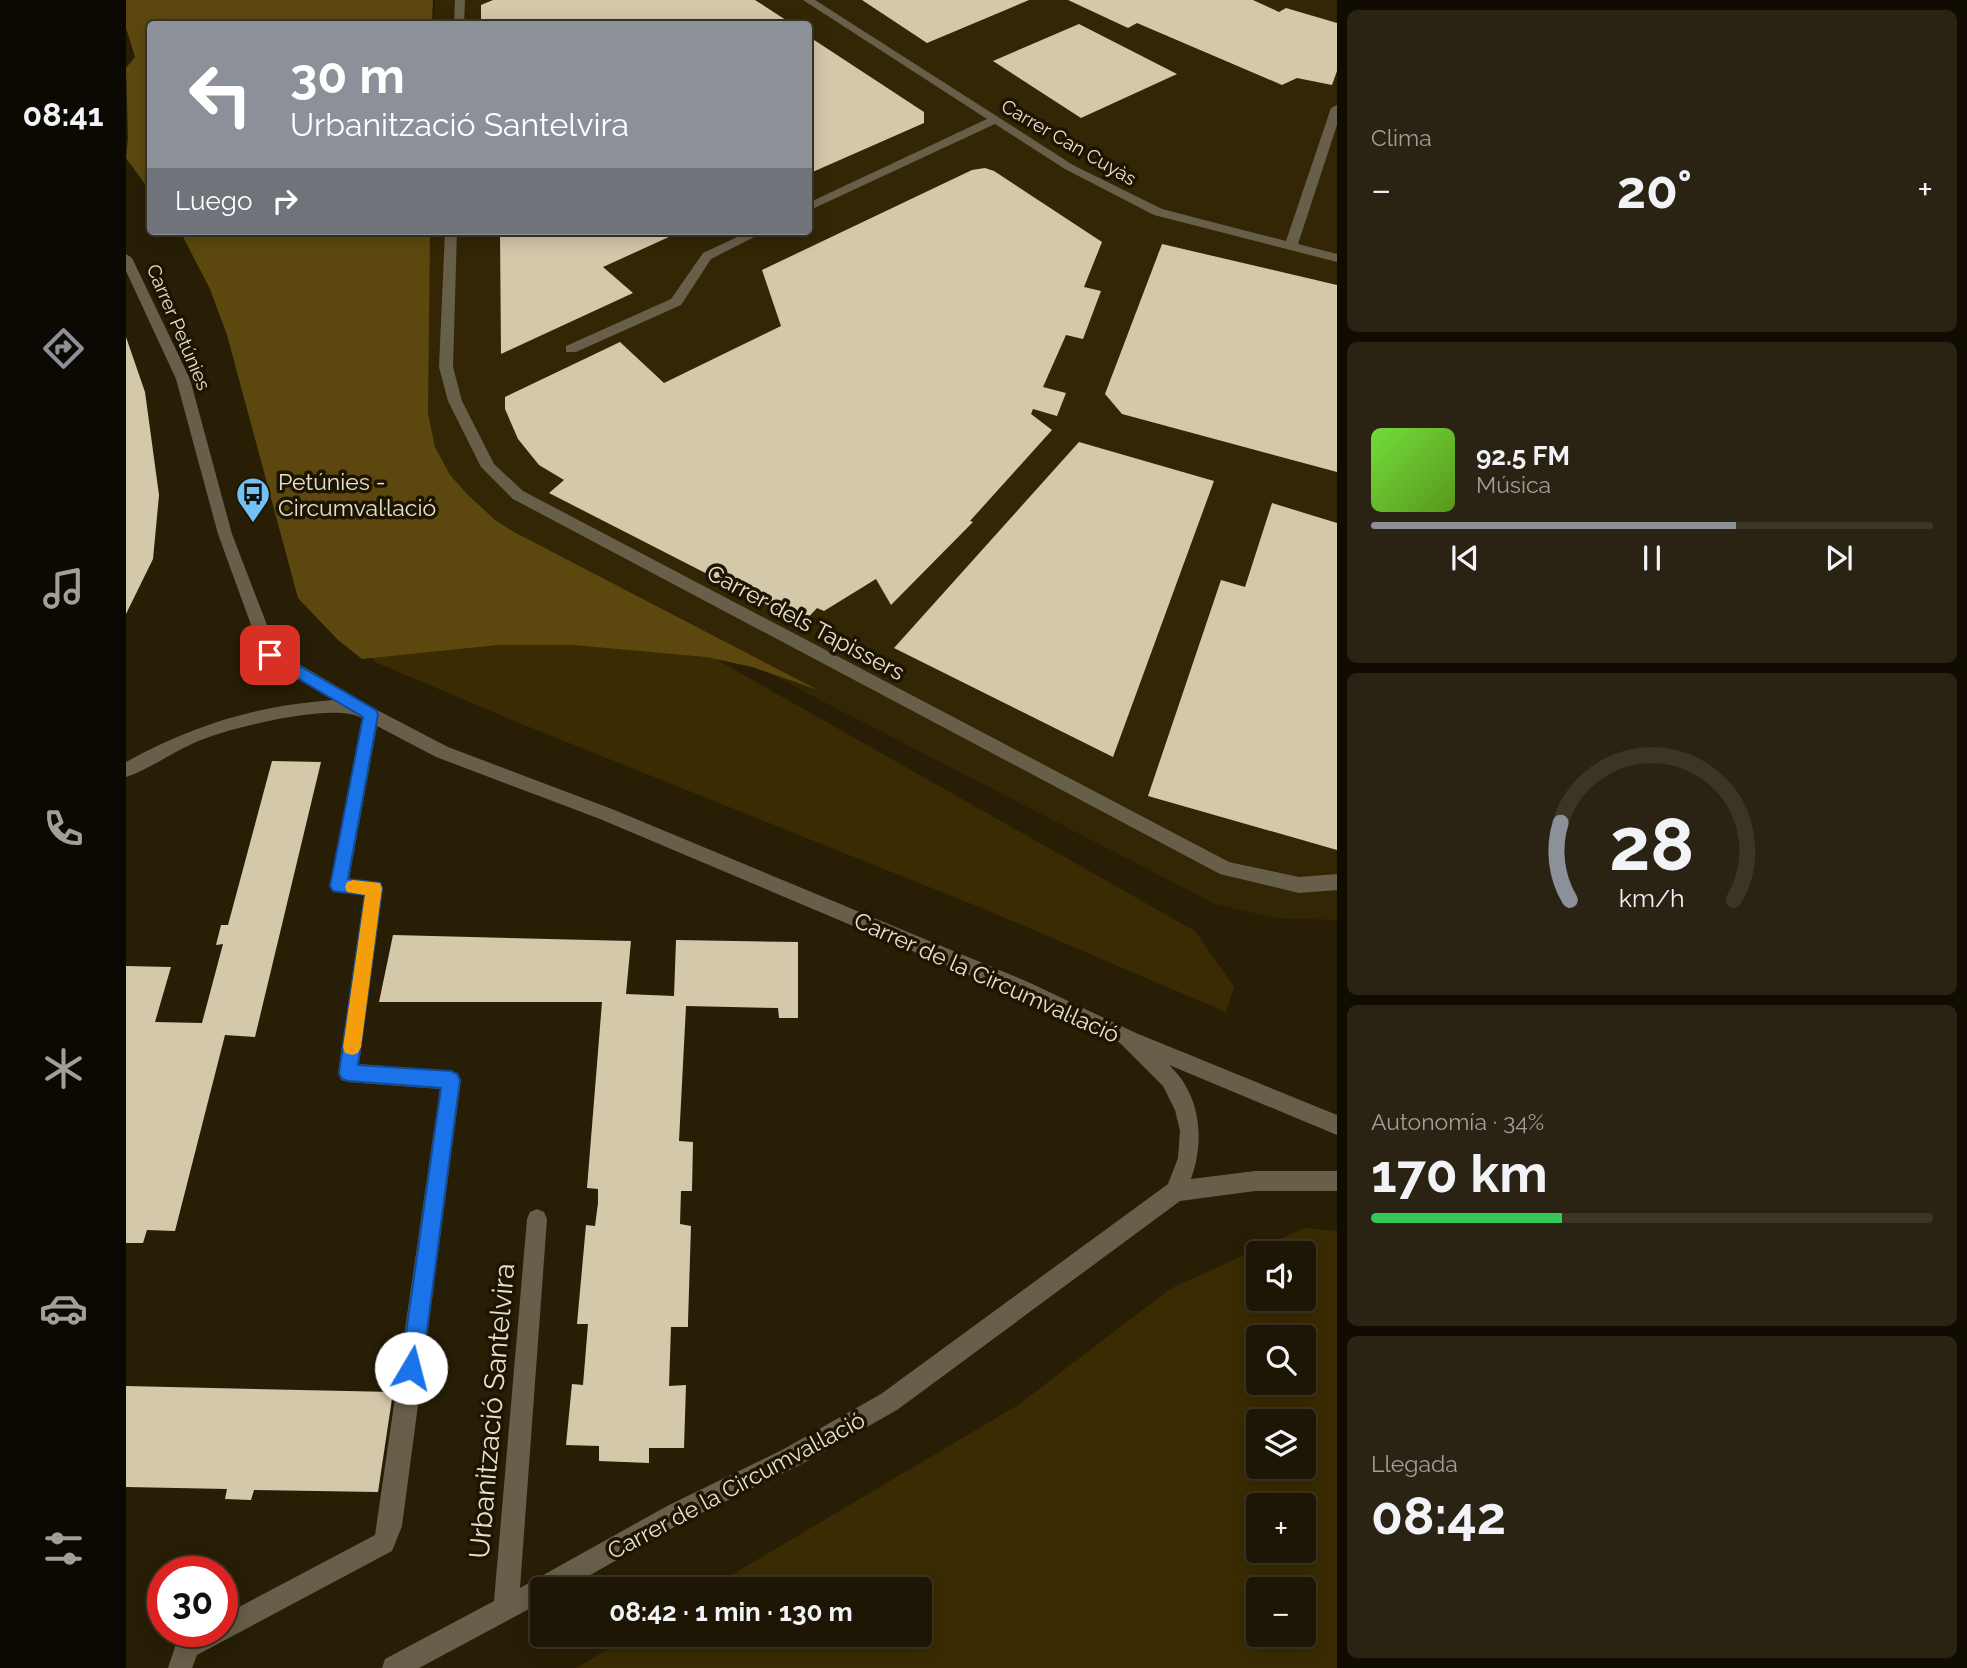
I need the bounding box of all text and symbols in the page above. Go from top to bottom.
text: 30 m [290,47,405,104]
icon: left [175,49,266,140]
street label: Carrer Can Cuyàs [998,95,1140,189]
text: 08:41 [23,96,103,133]
text: Urbanització Santelvira [290,106,629,143]
text: Clima [1371,124,1432,151]
text: 20° [1617,159,1692,220]
text: − [1371,167,1391,212]
text: + [1917,167,1933,212]
icon: right [266,182,304,220]
text: Luego [175,186,252,216]
street label: Carrer Petúnies [143,261,215,393]
icon: directions [39,324,88,373]
text: 92.5 FM [1476,441,1570,471]
place label: Petúnies - Circumval·lació [278,468,436,521]
text: Música [1476,471,1551,498]
bus stop icon: Petúnies - Circumval·lació [234,475,272,524]
icon: previous [1446,539,1484,577]
icon: pause [1633,539,1671,577]
icon: next [1820,539,1858,577]
street label: Carrer dels Tapissers [703,559,909,685]
icon: music [39,564,88,613]
pin [240,625,300,685]
icon: arrive [251,636,289,674]
text: 28 [1609,802,1695,887]
icon: phone [39,804,88,853]
text: km/h [1619,883,1685,913]
street label: Carrer de la Circumval·lació [850,906,1124,1048]
icon: climate [39,1044,88,1093]
text: Autonomía · 34% [1371,1108,1544,1135]
text: 170 km [1371,1143,1548,1204]
map controls [1246,1241,1316,1647]
button: sound [1246,1241,1316,1311]
street label: Urbanització Santelvira [463,1262,521,1560]
icon: car [39,1284,88,1333]
button: search [1246,1325,1316,1395]
position arrow [374,1331,448,1405]
street label: Carrer de la Circumval·lació [603,1406,869,1564]
button: layers [1246,1409,1316,1479]
text: Llegada [1371,1450,1458,1477]
text: 08:42 [1371,1485,1506,1546]
button: + [1246,1493,1316,1563]
icon: filters [39,1524,88,1573]
speed limit sign: 30 [147,1556,238,1647]
button: − [1246,1577,1316,1647]
text: 08:42 · 1 min · 130 m [609,1597,853,1627]

